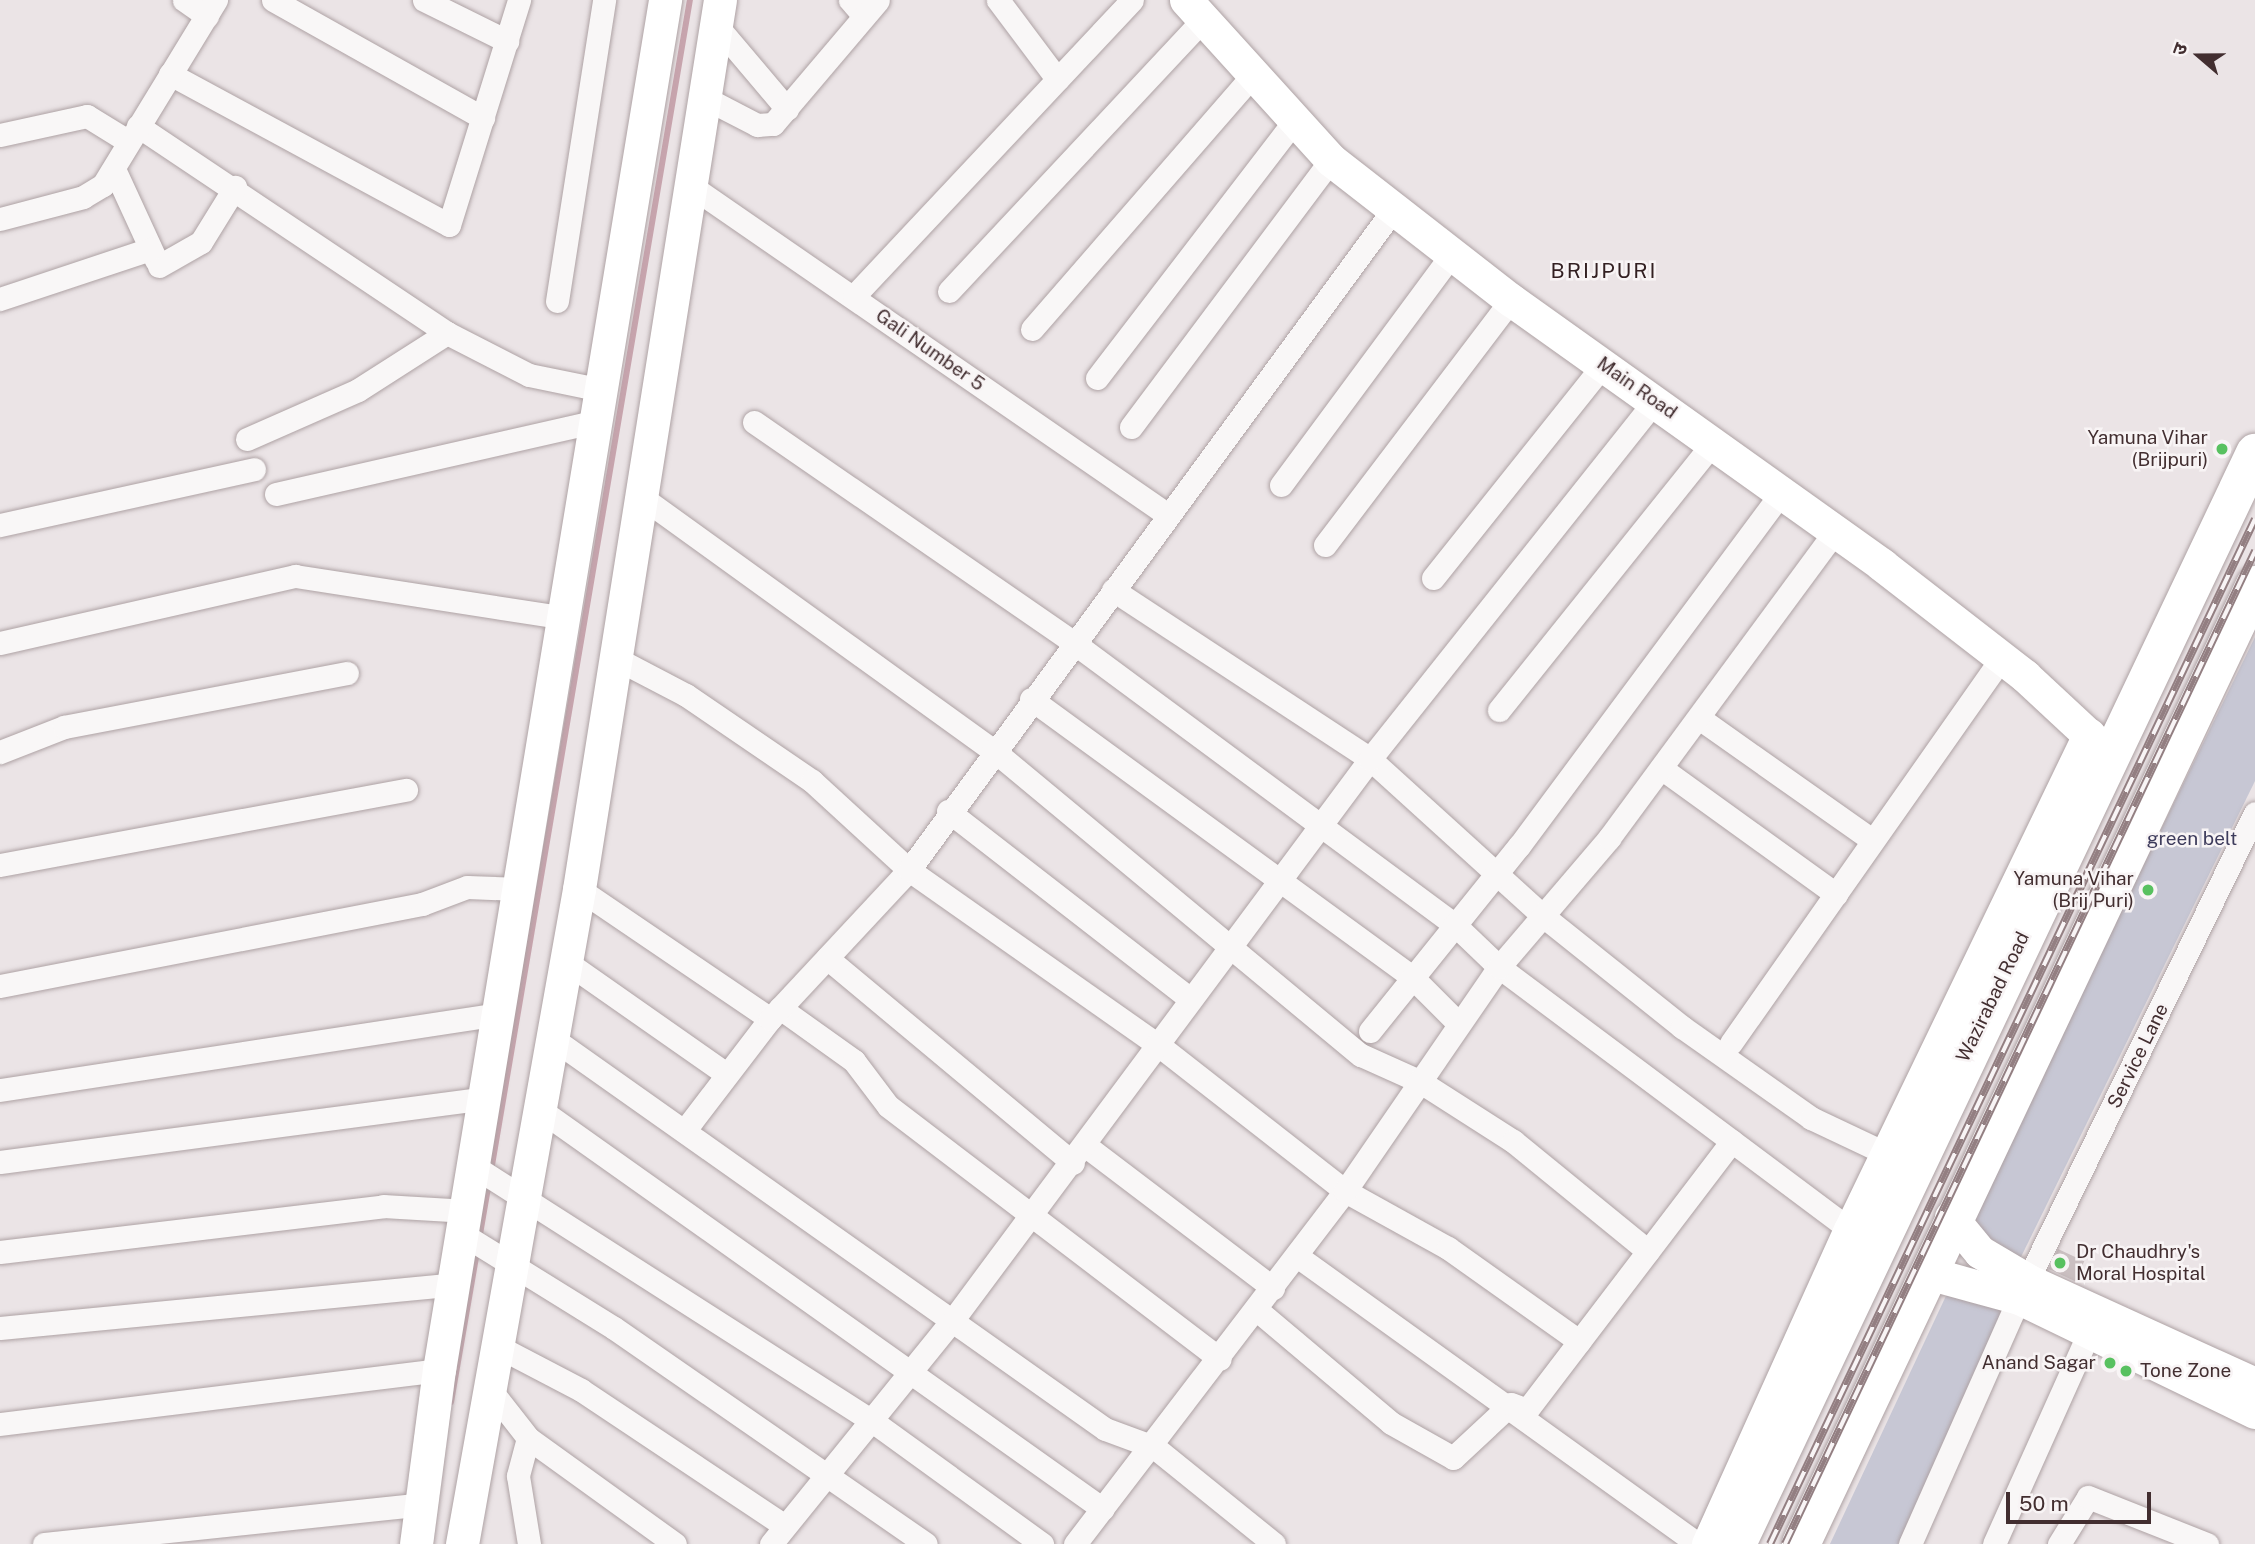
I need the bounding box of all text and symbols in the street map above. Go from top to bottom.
north arrow [2164,21,2234,91]
text: उ [2167,40,2192,58]
district label: BRIJPURI [1552,258,1656,284]
street label: Gali Number 5 [871,304,989,396]
street label: Main Road [1593,352,1681,424]
place label: Yamuna Vihar (Brijpuri) [2087,427,2208,471]
marker: Yamuna Vihar (Brijpuri) [2214,441,2230,457]
park label: green belt [2147,828,2237,850]
place label: Yamuna Vihar (Brij Puri) [2013,868,2134,912]
marker: Yamuna Vihar (Brij Puri) [2140,882,2156,898]
street label: Wazirabad Road [1952,928,2034,1066]
street label: Service Lane [2103,1000,2173,1112]
place label: Dr Chaudhry's Moral Hospital [2076,1241,2206,1285]
marker: Dr Chaudhry's Moral Hospital [2050,1253,2070,1273]
place label: Anand Sagar [1982,1352,2096,1374]
marker: Anand Sagar [2102,1355,2118,1371]
place label: Tone Zone [2140,1360,2231,1382]
marker: Tone Zone [2118,1363,2134,1379]
scale bar [2010,1478,2155,1522]
text: 50 m [2019,1491,2069,1516]

